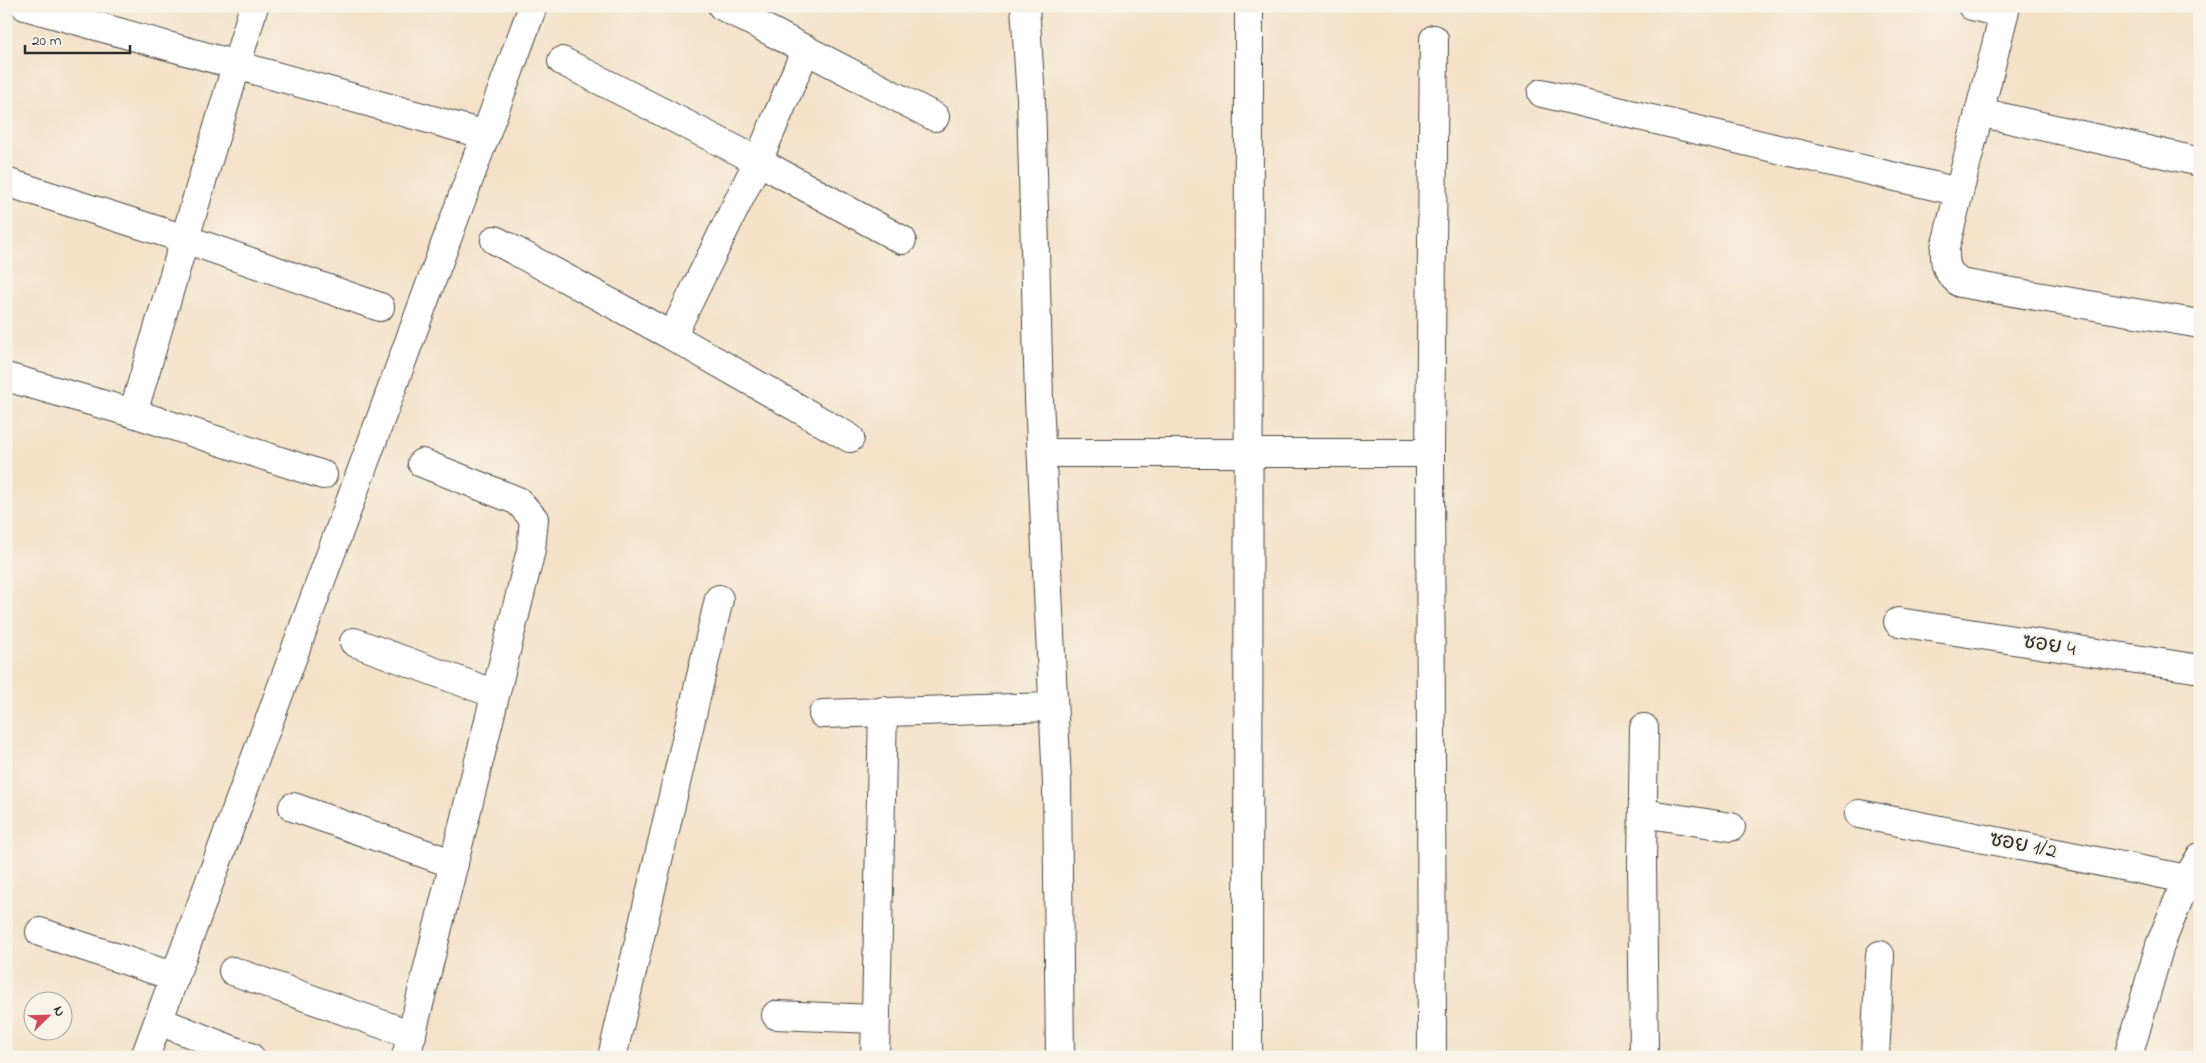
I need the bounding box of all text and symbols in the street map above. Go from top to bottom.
scale bar [25,22,130,54]
text: 20 m [32,30,62,52]
street label: ซอย 4 [2020,627,2078,665]
street label: ซอย 1/2 [1987,825,2059,867]
north arrow [22,990,72,1040]
text: N [47,1003,70,1020]

